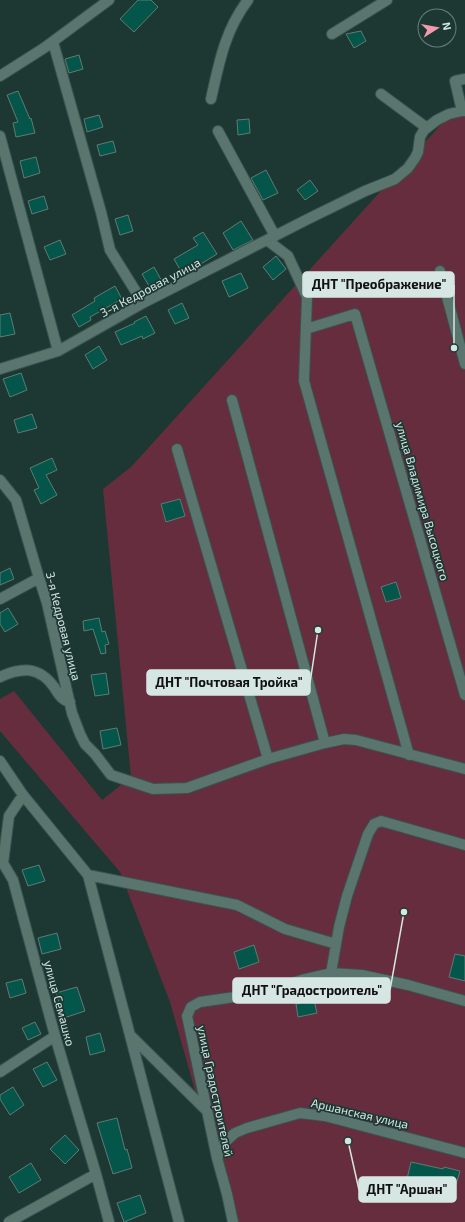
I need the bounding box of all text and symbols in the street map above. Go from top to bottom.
north arrow [417,8,457,48]
text: N [440,21,454,31]
street label: 3-я Кедровая улица [97,255,203,320]
callout: ДНТ "Преображение" [303,272,454,297]
text: ДНТ "Преображение" [312,276,446,292]
street label: улица Владимира Высоцкого [393,420,452,583]
street label: 3-я Кедровая улица [43,570,84,682]
callout: ДНТ "Почтовая Тройка" [147,670,310,695]
text: ДНТ "Почтовая Тройка" [155,674,303,690]
street label: улица Семашко [41,959,78,1048]
callout: ДНТ "Градостроитель" [233,978,390,1003]
text: ДНТ "Градостроитель" [242,982,382,998]
street label: улица Градостроителей [194,1024,237,1158]
street label: Аршанская улица [310,1095,410,1132]
callout: ДНТ "Аршан" [359,1177,456,1202]
text: ДНТ "Аршан" [367,1181,448,1197]

